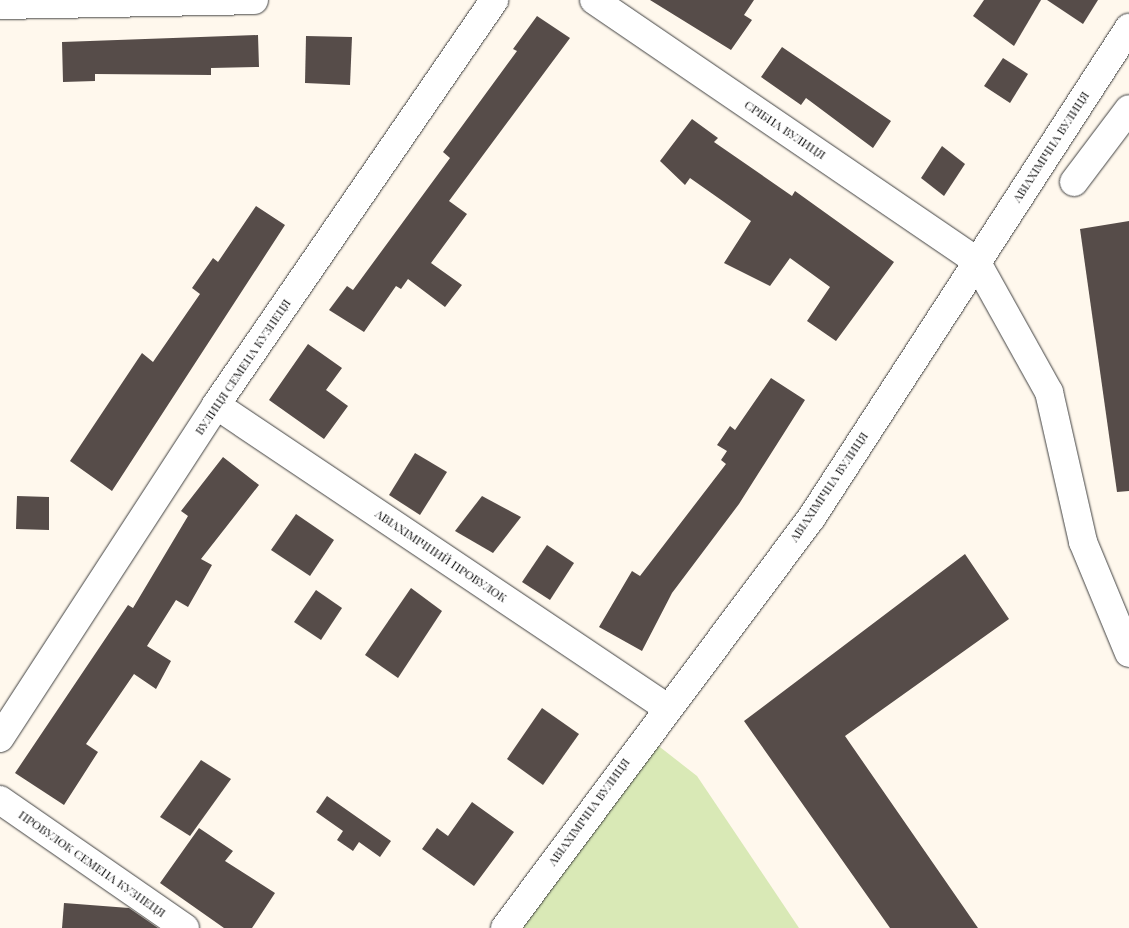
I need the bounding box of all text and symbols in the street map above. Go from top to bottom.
street label: АВІАХІМІЧНА ВУЛИЦЯ [1010,89,1092,205]
street label: СРІБНА ВУЛИЦЯ [742,97,828,163]
street label: ВУЛИЦЯ СЕМЕНА КУЗНЕЦЯ [192,296,294,438]
street label: АВІАХІМІЧНА ВУЛИЦЯ [787,429,871,545]
street label: АВІАХІМІЧНИЙ ПРОВУЛОК [372,506,510,606]
street label: АВІАХІМІЧНА ВУЛИЦЯ [545,755,633,869]
street label: ПРОВУЛОК СЕМЕНА КУЗНЕЦЯ [16,808,168,920]

